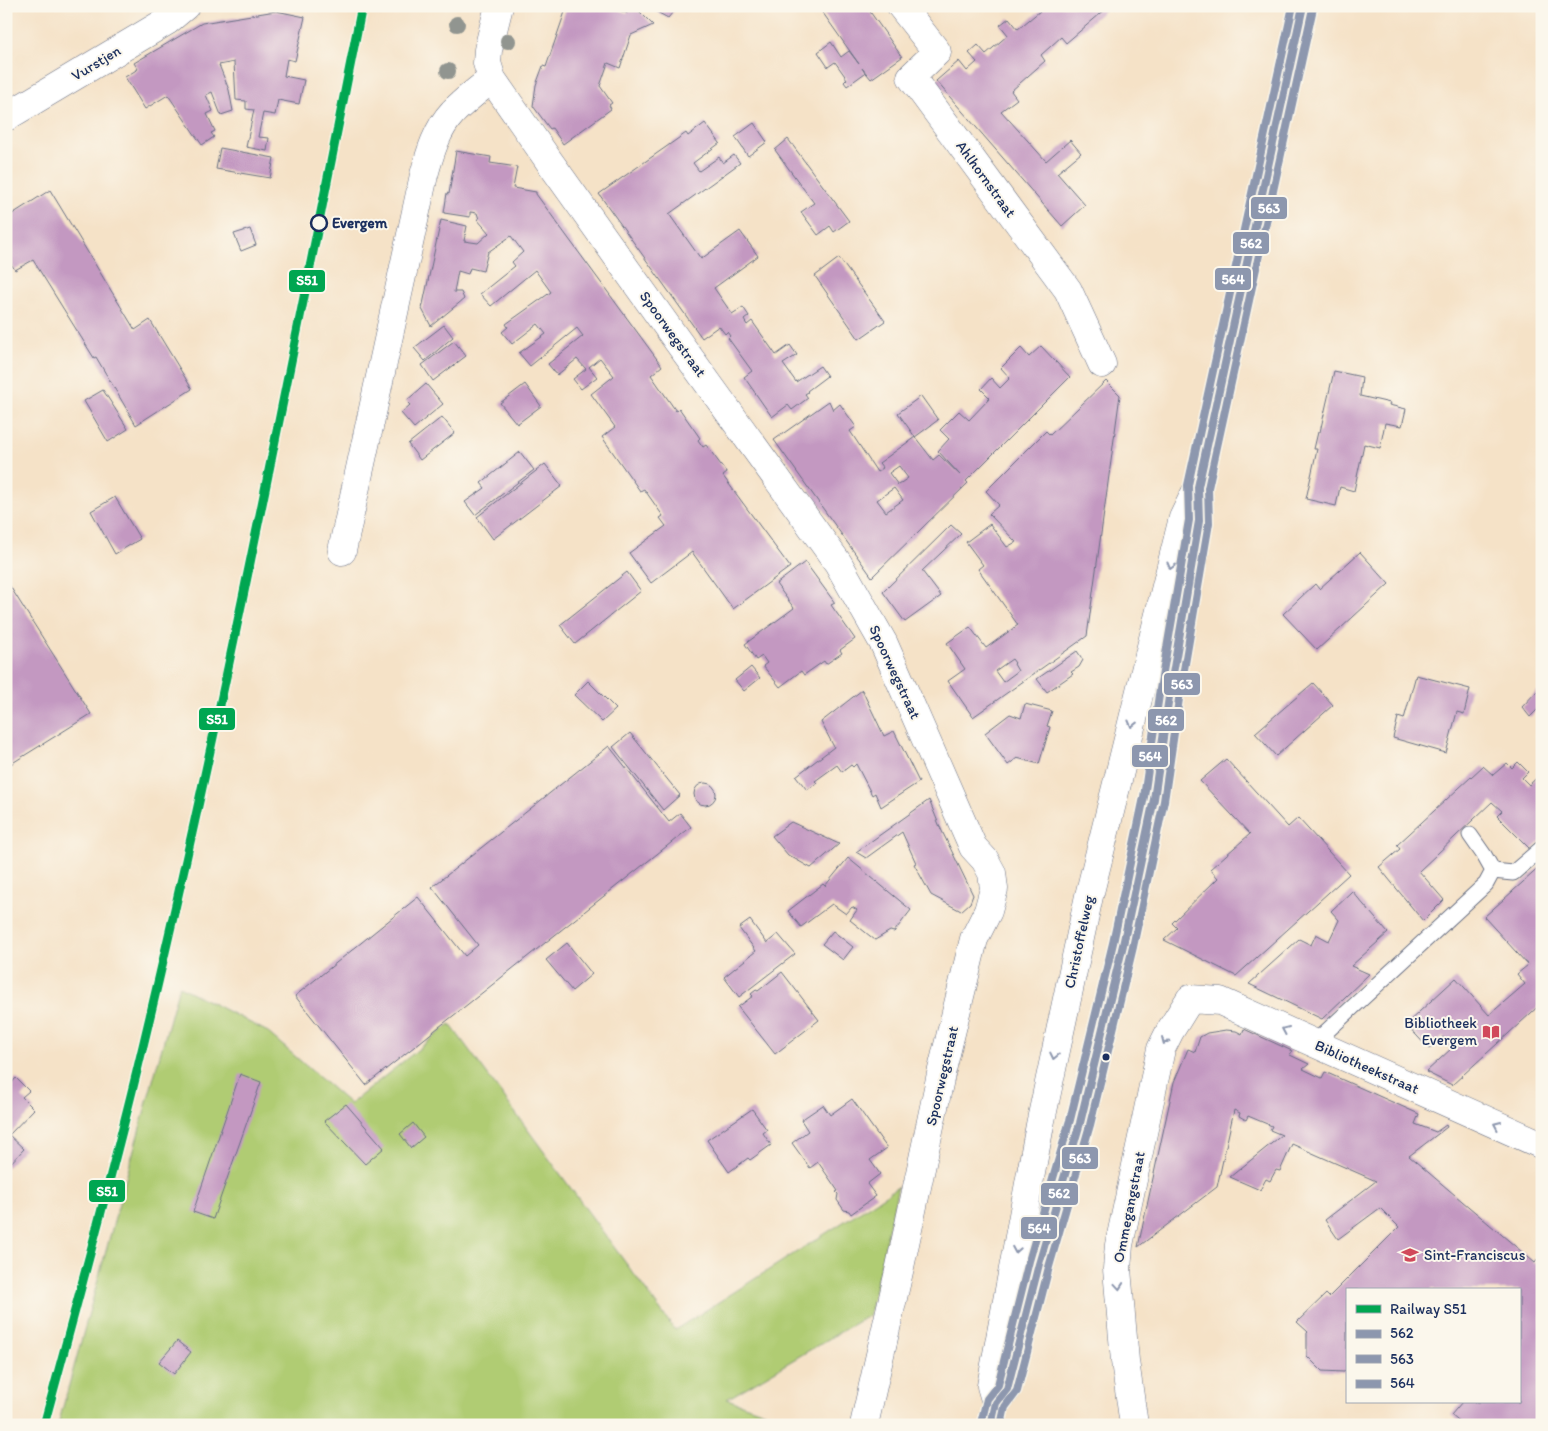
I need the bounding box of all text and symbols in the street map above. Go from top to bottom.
street label: Vurstjen [68,41,124,85]
street label: Ahlhornstraat [952,137,1020,221]
line badge: 563 [1250,196,1288,220]
text: 563 [1258,200,1281,217]
marker: Evergem [310,214,328,232]
place label: Evergem [332,214,388,233]
line badge: 562 [1232,231,1270,255]
text: 562 [1240,235,1263,252]
line badge: 564 [1214,267,1252,291]
line badge: S51 [288,269,326,293]
text: 564 [1221,271,1245,288]
text: S51 [296,272,318,289]
street label: Spoorwegstraat [636,288,710,381]
one-way arrow [1166,562,1177,571]
street label: Spoorwegstraat [865,622,925,722]
line badge: 563 [1163,672,1201,696]
text: 563 [1171,676,1194,693]
line badge: S51 [198,707,236,731]
line badge: 562 [1147,708,1185,732]
text: S51 [206,711,228,728]
text: 562 [1155,712,1178,729]
one-way arrow [1127,720,1138,729]
line badge: 564 [1131,744,1169,768]
text: 564 [1138,748,1162,765]
street label: Christoffelweg [1060,894,1098,990]
place label: Bibliotheek Evergem [1404,1014,1477,1049]
library icon: Bibliotheek Evergem [1481,1022,1501,1042]
street label: Spoorwegstraat [922,1024,962,1127]
one-way arrow [1281,1026,1290,1036]
one-way arrow [1161,1036,1171,1045]
street label: Bibliotheekstraat [1312,1036,1422,1098]
one-way arrow [1050,1051,1060,1060]
unlabelled marker [1101,1052,1111,1062]
one-way arrow [1493,1121,1502,1132]
line badge: 563 [1061,1146,1099,1170]
street label: Ommegangstraat [1109,1149,1149,1264]
text: 563 [1069,1150,1092,1167]
line badge: S51 [88,1179,126,1203]
line badge: 562 [1040,1182,1079,1206]
text: S51 [96,1183,118,1200]
text: 562 [1048,1185,1071,1202]
line badge: 564 [1020,1216,1058,1240]
text: 564 [1027,1220,1051,1237]
one-way arrow [1012,1245,1022,1254]
school or university icon: Sint-Franciscus [1400,1245,1420,1265]
place label: Sint-Franciscus [1424,1246,1526,1264]
one-way arrow [1113,1282,1124,1290]
legend [1346,1288,1520,1404]
text: Railway S51 [1390,1300,1467,1318]
text: 562 [1390,1324,1414,1342]
text: 563 [1390,1350,1414,1368]
text: 564 [1390,1374,1415,1392]

